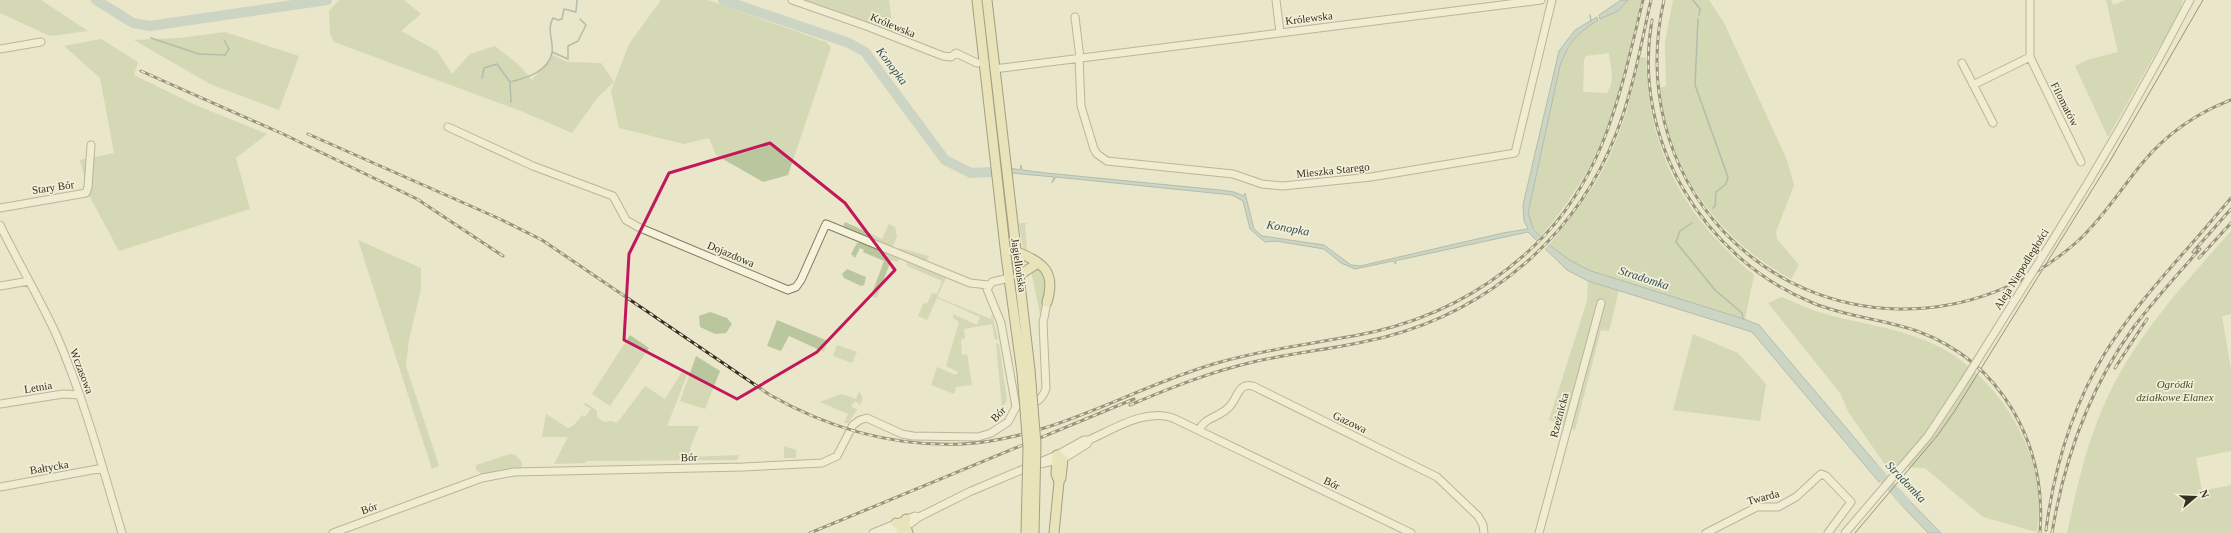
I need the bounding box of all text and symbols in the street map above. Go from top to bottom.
street label: Królewska [1285,9,1333,27]
street label: Królewska [869,11,917,40]
water label: Konopka [873,44,911,88]
street label: Filomatów [2049,80,2081,128]
street label: Mieszka Starego [1296,160,1371,180]
street label: Stary Bór [31,178,75,196]
water label: Konopka [1264,217,1311,239]
street label: Aleja Niepodległości [1991,226,2051,312]
street label: Jagiellońska [1009,237,1029,293]
street label: Dojazdowa [706,239,757,269]
water label: Stradomka [1617,263,1671,293]
street label: Wczasowa [68,347,96,395]
park label: Ogródki działkowe Elanex [2136,378,2214,403]
street label: Letnia [23,379,53,395]
street label: Rzeźnicka [1547,391,1571,439]
street label: Bór [988,404,1008,424]
street label: Gazowa [1331,409,1369,435]
street label: Bór [681,451,698,463]
street label: Bałtycka [29,458,69,476]
water label: Stradomka [1883,458,1929,506]
street label: Bór [1322,474,1342,492]
north arrow [2175,477,2215,517]
street label: Twarda [1746,487,1781,507]
text: N [2197,488,2211,500]
street label: Bór [359,499,379,516]

